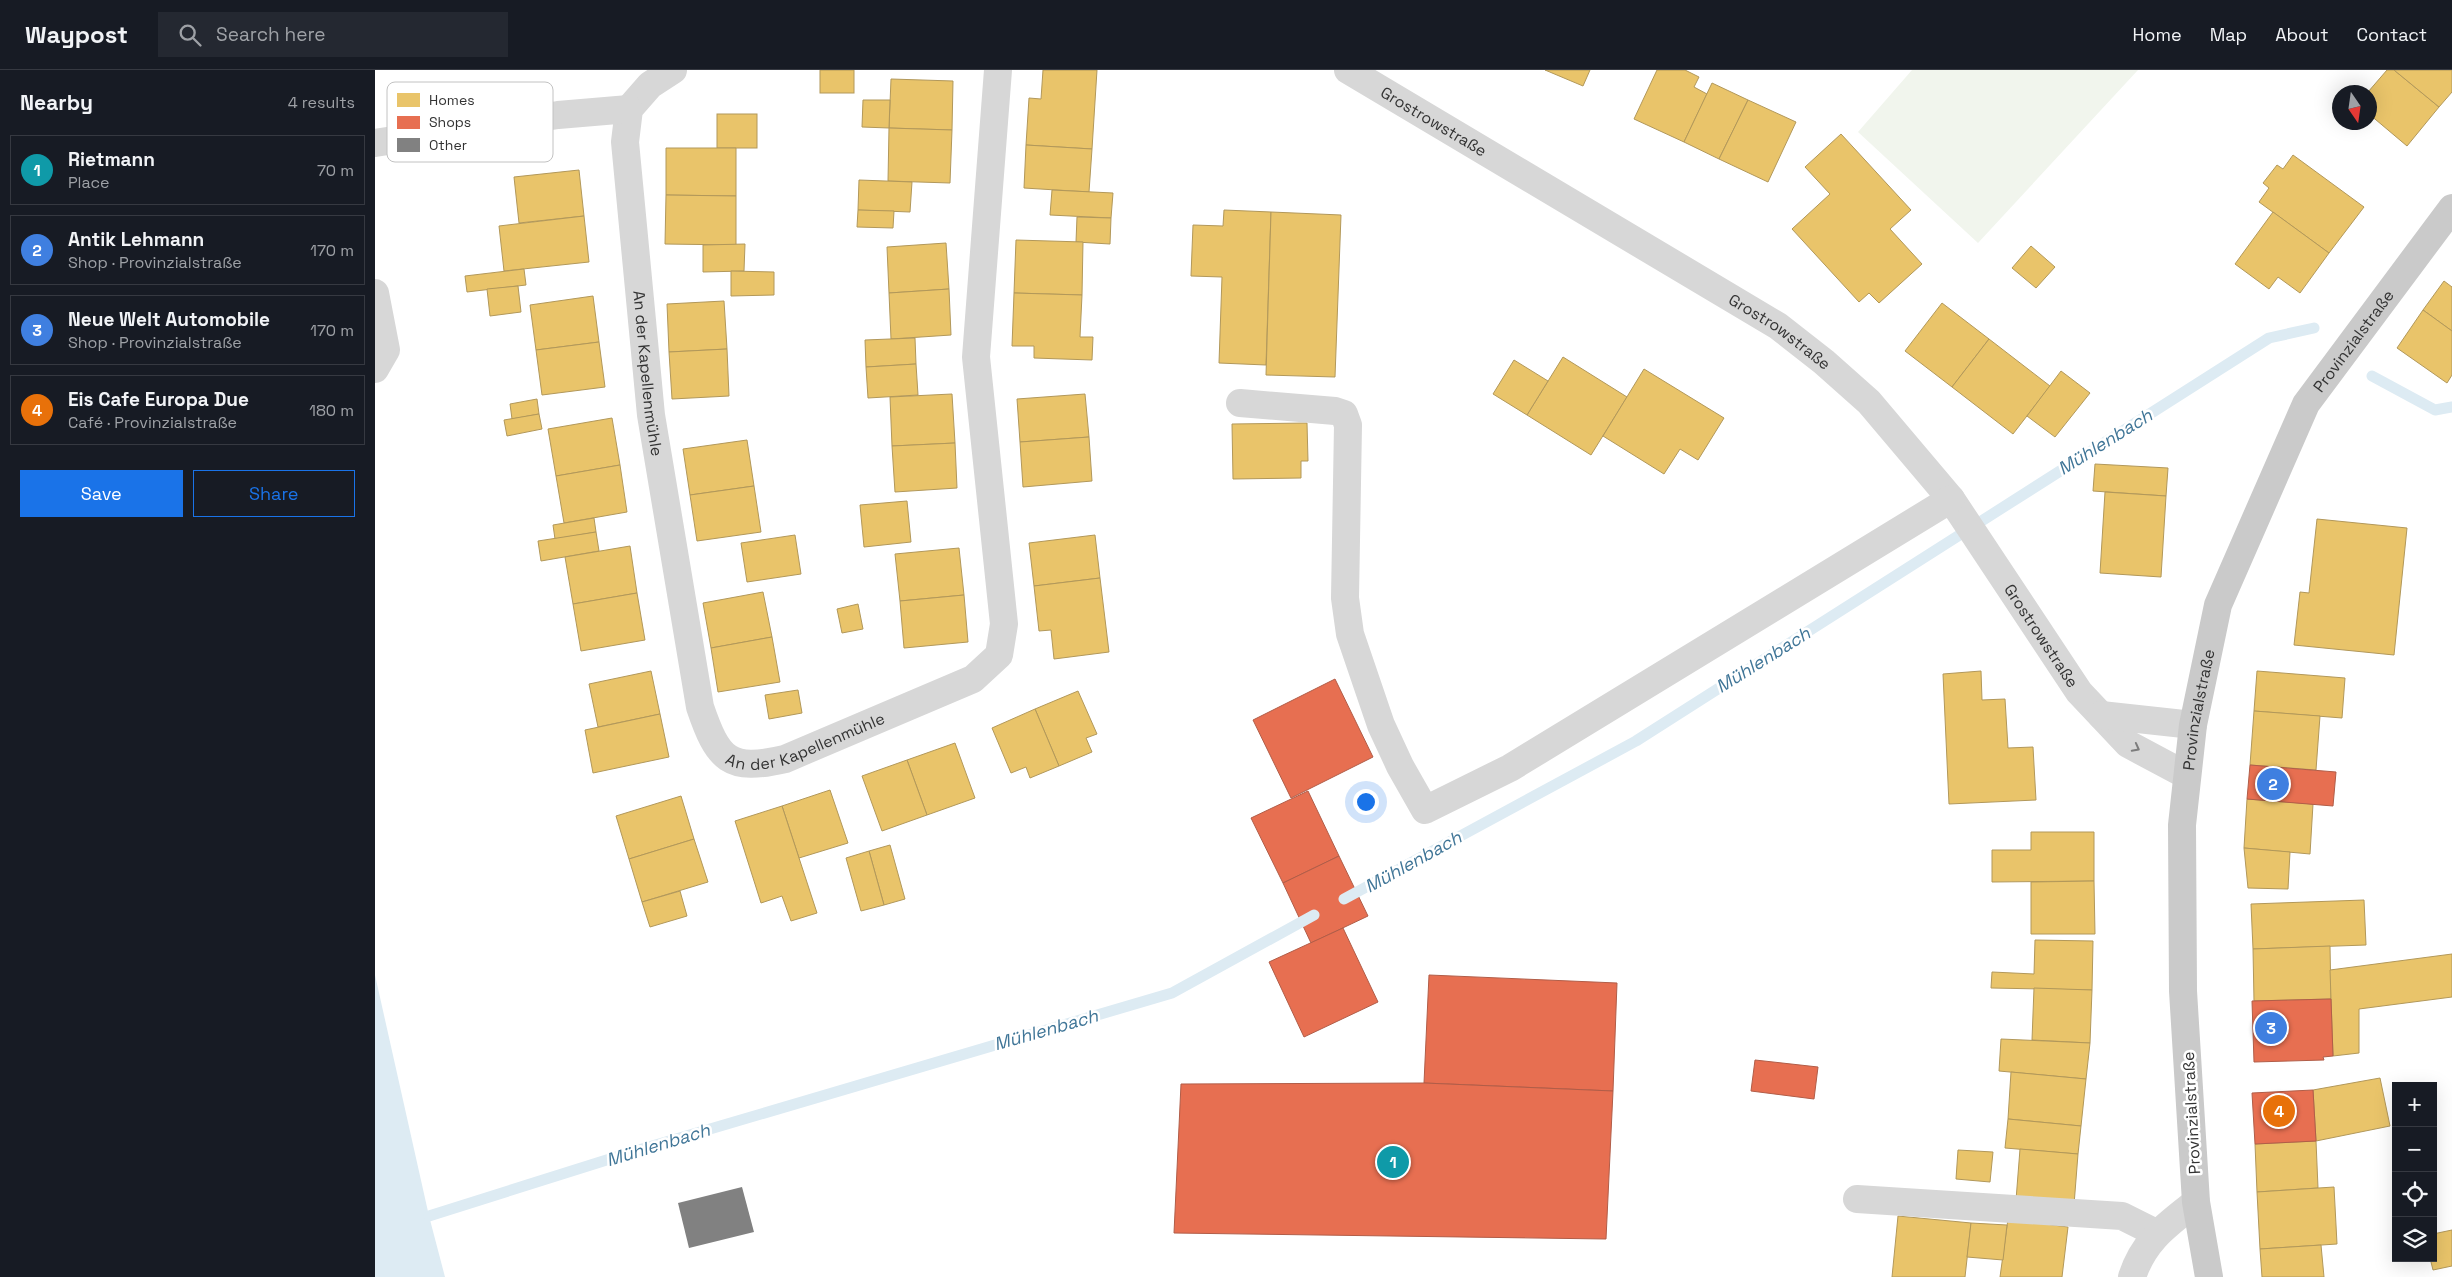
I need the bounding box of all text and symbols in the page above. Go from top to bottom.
search box [158,12,508,57]
text: Waypost [25,19,128,50]
icon: search [176,21,204,49]
text: Search here [216,22,326,47]
text: Home [2133,23,2182,46]
text: Map [2210,23,2247,46]
text: About [2275,23,2329,46]
text: Contact [2357,23,2427,46]
legend [387,82,553,162]
street label: Grostrowstraße [1377,82,1491,161]
north arrow [2332,85,2377,130]
text: Nearby [20,89,93,116]
text: Homes [429,91,475,109]
text: 4 results [288,92,355,113]
text: Shops [429,113,471,131]
text: Other [429,136,467,154]
text: Rietmann [68,147,155,172]
text: 1 [33,160,41,181]
text: 70 m [317,160,354,181]
text: Place [68,172,110,193]
text: Antik Lehmann [68,227,204,252]
text: 2 [32,240,42,261]
text: 170 m [310,240,354,261]
text: Shop · Provinzialstraße [68,252,242,273]
street label: Provinzialstraße [2308,286,2399,397]
street label: Grostrowstraße [1725,289,1835,374]
street label: An der Kapellenmühle [628,290,668,458]
text: Neue Welt Automobile [68,307,270,332]
text: 3 [32,320,42,341]
text: 170 m [310,320,354,341]
text: Shop · Provinzialstraße [68,332,242,353]
text: Eis Cafe Europa Due [68,387,249,412]
text: 4 [32,400,42,421]
text: 180 m [309,400,354,421]
water label: Mühlenbach [2053,403,2157,480]
text: Café · Provinzialstraße [68,412,237,433]
button: Save [20,470,183,517]
button: Share [193,470,355,517]
street label: Grostrowstraße [1999,580,2083,692]
water label: Mühlenbach [1711,621,1815,698]
street label: Provinzialstraße [2178,647,2220,771]
street label: An der Kapellenmühle [722,708,888,775]
one-way arrow [2131,742,2140,752]
pin: 2 [2257,765,2289,803]
your location [1353,789,1379,815]
water label: Mühlenbach [1360,825,1466,898]
water label: Mühlenbach [991,1003,1101,1055]
pin: 3 [2255,1009,2287,1047]
street label: Provinzialstraße [2178,1051,2205,1175]
map controls [2392,1082,2437,1262]
button: + [2392,1082,2437,1127]
pin: 4 [2263,1092,2295,1130]
water label: Mühlenbach [603,1118,713,1171]
button: − [2392,1127,2437,1172]
pin: 1 [1377,1143,1409,1181]
button: locate [2392,1172,2437,1217]
button: layers [2392,1217,2437,1262]

